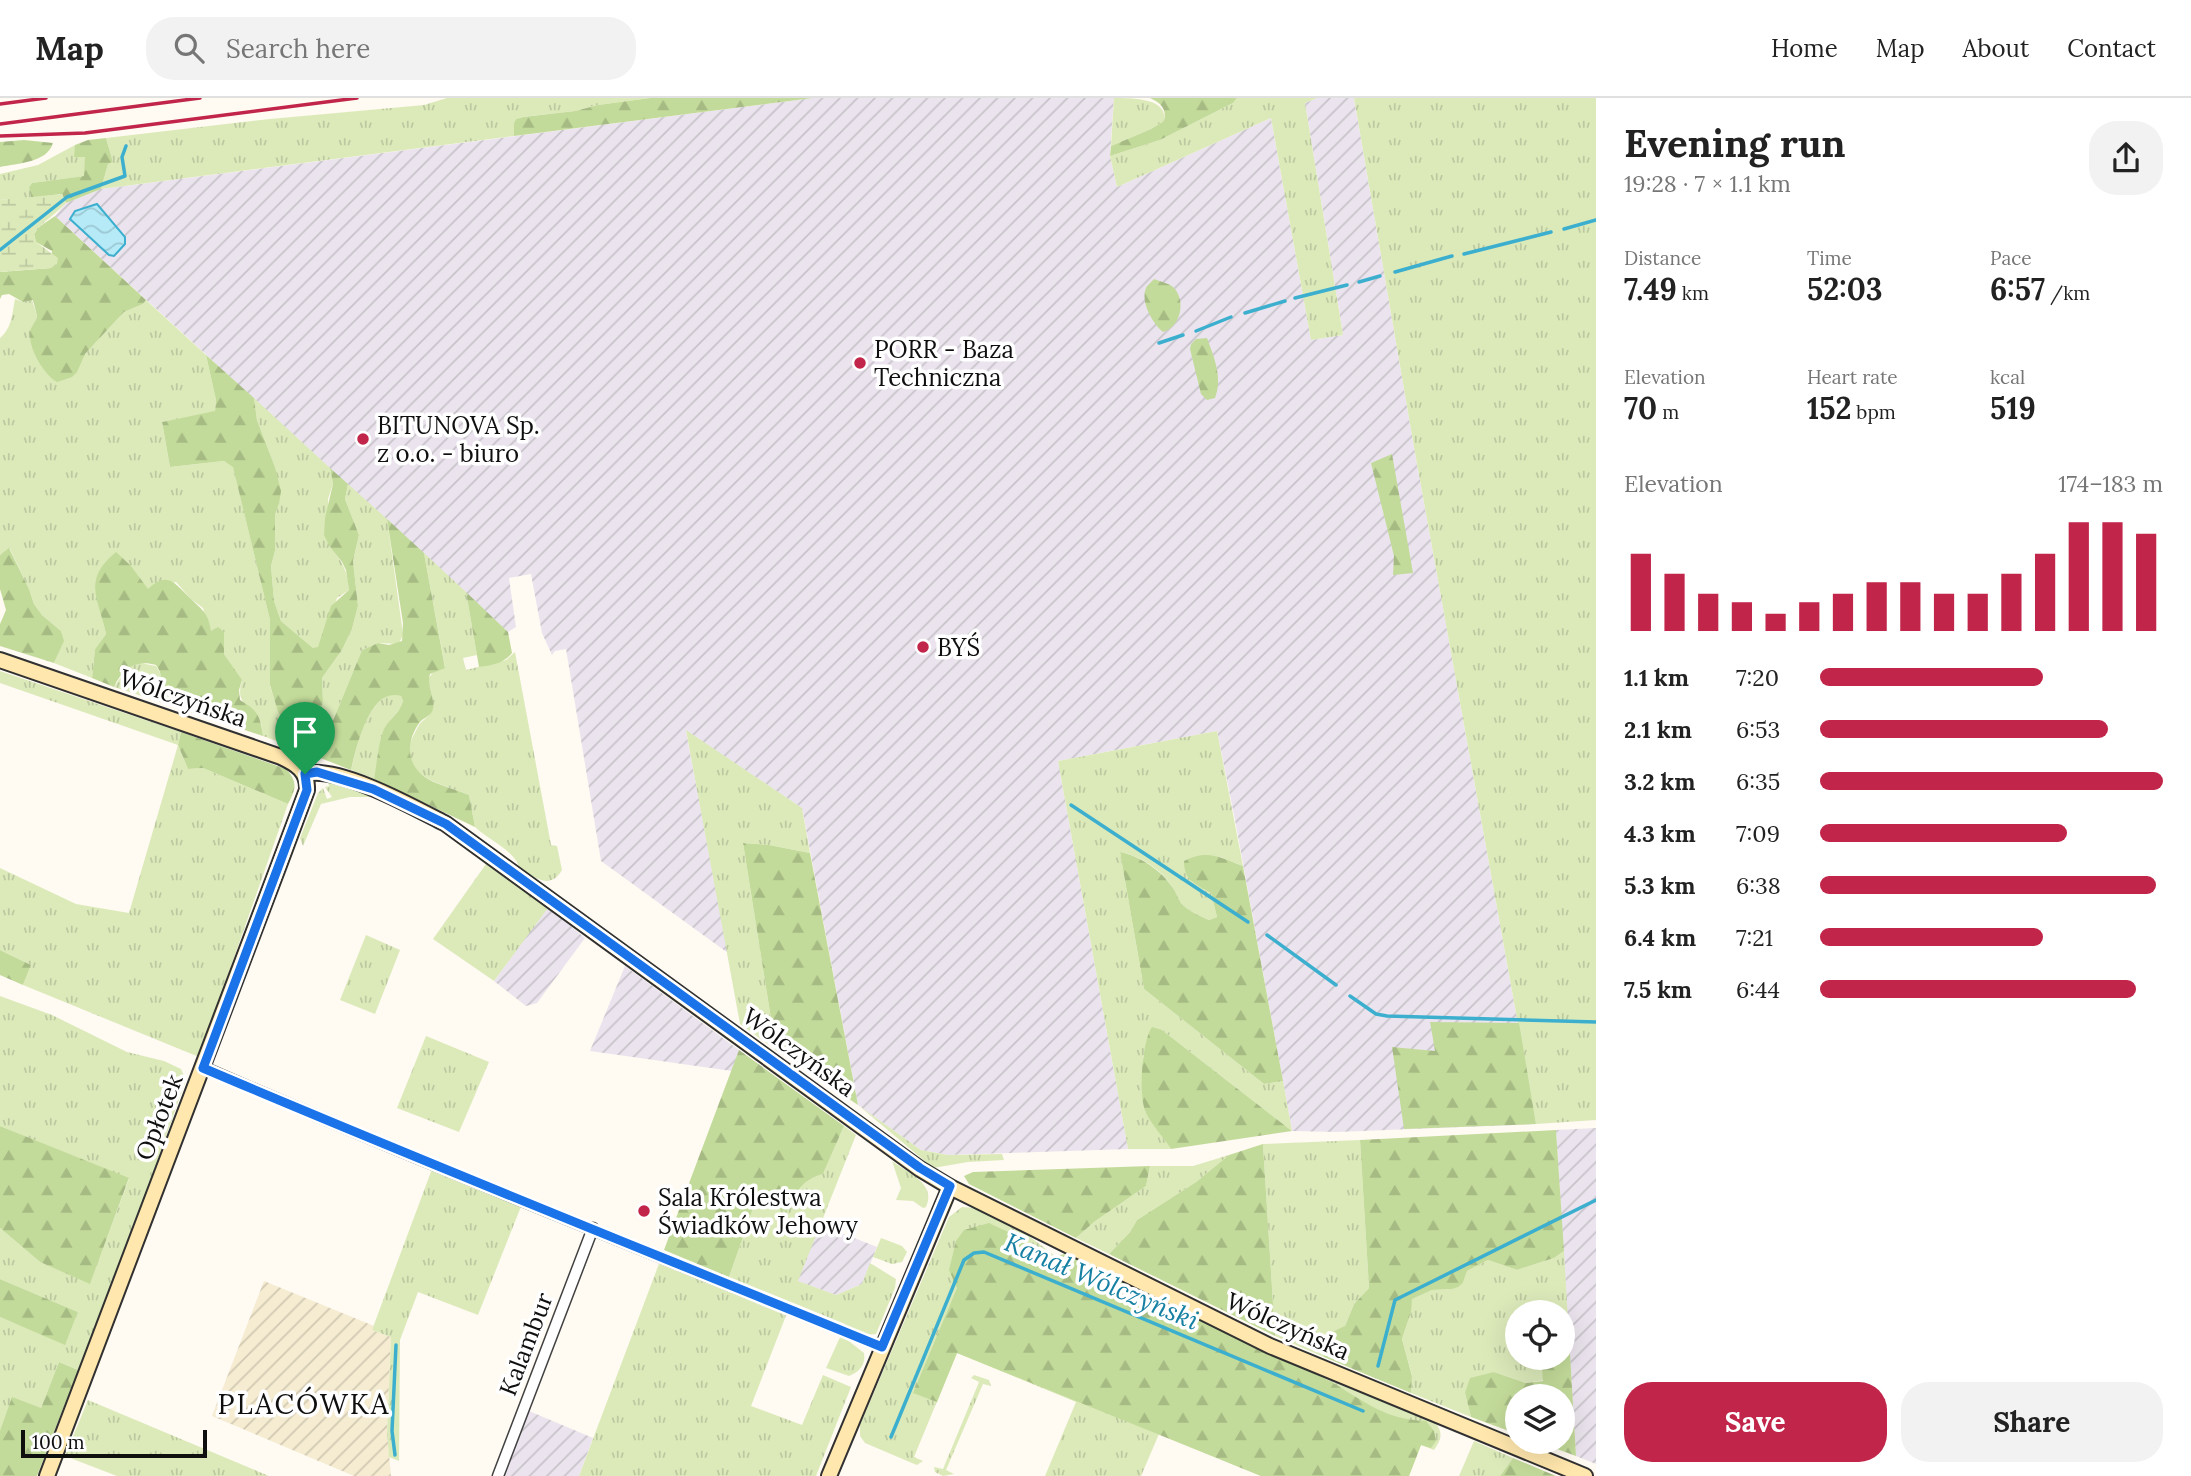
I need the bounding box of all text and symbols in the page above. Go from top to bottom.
search box [146,17,636,80]
text: Map [35,27,104,69]
icon: search [170,29,208,67]
text: Search here [226,32,370,65]
text: Home [1771,33,1838,64]
text: Map [1876,33,1925,64]
text: About [1963,33,2029,64]
text: Contact [2067,33,2156,64]
text: Evening run [1624,119,1846,167]
button: share [2089,121,2163,195]
text: 19:28 · 7 × 1.1 km [1624,169,1791,198]
text: Distance [1624,246,1701,270]
text: Time [1807,246,1852,270]
text: Pace [1990,246,2032,270]
text: 7.49 [1624,270,1677,308]
text: 52:03 [1807,270,1883,308]
text: 6:57 [1990,270,2045,308]
text: km [1677,281,1709,305]
text: /km [2045,281,2090,305]
place label: PORR - Baza Techniczna [874,334,1014,393]
marker: PORR - Baza Techniczna [852,355,868,371]
text: Elevation [1624,365,1706,389]
text: Heart rate [1807,365,1898,389]
text: kcal [1990,365,2025,389]
text: 70 [1624,389,1657,427]
text: 152 [1807,389,1851,427]
text: 519 [1990,389,2036,427]
text: m [1657,400,1679,424]
text: bpm [1851,400,1896,424]
place label: BITUNOVA Sp. z o.o. - biuro [377,410,540,469]
marker: BITUNOVA Sp. z o.o. - biuro [355,431,371,447]
text: Elevation [1624,469,1723,498]
text: 174–183 m [2058,469,2163,498]
place label: BYŚ [937,632,980,663]
marker: BYŚ [915,639,931,655]
street label: Wólczyńska [116,662,250,734]
text: 1.1 km [1624,663,1689,692]
text: 7:20 [1736,663,1779,692]
pin [275,702,335,774]
icon: arrive [286,713,324,751]
text: 2.1 km [1624,715,1692,744]
text: 6:53 [1736,715,1780,744]
text: 3.2 km [1624,767,1695,796]
text: 6:35 [1736,767,1780,796]
text: 4.3 km [1624,819,1696,848]
text: 7:09 [1736,819,1780,848]
text: 5.3 km [1624,871,1696,900]
text: 6:38 [1736,871,1781,900]
text: 6.4 km [1624,923,1696,952]
text: 7:21 [1736,923,1773,952]
text: 7.5 km [1624,975,1692,1004]
text: 6:44 [1736,975,1780,1004]
street label: Wólczyńska [736,1001,862,1103]
street label: Opłotek [128,1069,190,1165]
place label: Sala Królestwa Świadków Jehowy [658,1182,858,1241]
marker: Sala Królestwa Świadków Jehowy [636,1203,652,1219]
water label: Kanał Wólczyński [1000,1225,1205,1337]
street label: Wólczyńska [1221,1285,1355,1367]
street label: Kalambur [492,1288,560,1400]
map controls [1505,1300,1575,1454]
button: locate [1505,1300,1575,1370]
button: Save [1624,1382,1887,1462]
button: Share [1901,1382,2163,1462]
button: layers [1505,1384,1575,1454]
district label: PLACÓWKA [218,1386,390,1422]
scale bar [21,1427,206,1459]
text: 100 m [32,1430,85,1454]

